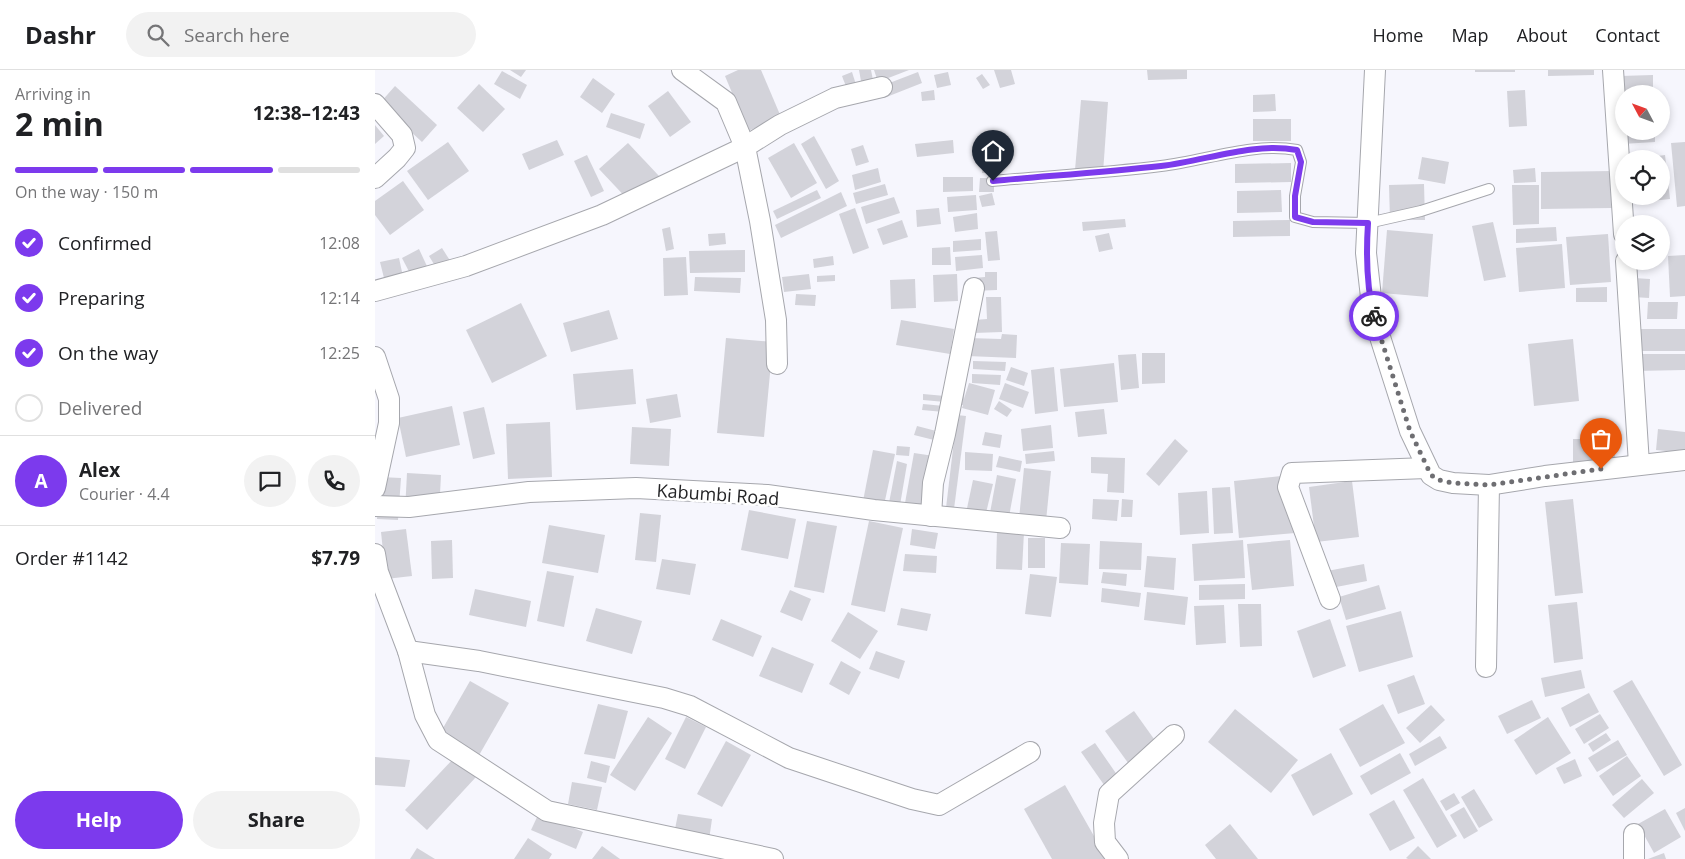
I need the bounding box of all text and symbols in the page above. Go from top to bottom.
search box [126,12,476,57]
text: Dashr [25,18,96,51]
icon: search [144,21,172,49]
text: Search here [184,22,290,48]
text: Home [1373,23,1423,47]
text: Map [1451,23,1489,47]
text: About [1517,23,1567,47]
text: Contact [1595,23,1660,47]
text: Arriving in [15,83,91,105]
north arrow [1615,85,1670,140]
map controls [1615,85,1670,270]
text: 12:38–12:43 [253,100,360,126]
text: 2 min [15,102,104,145]
pin [972,130,1014,181]
icon: home [979,137,1007,165]
button: locate [1615,150,1670,205]
text: On the way · 150 m [15,181,158,203]
button: layers [1615,215,1670,270]
icon: check [15,229,43,257]
text: Confirmed [58,230,152,256]
text: 12:08 [319,232,360,254]
icon: check [15,284,43,312]
text: Preparing [58,285,145,311]
text: 12:14 [319,287,360,309]
courier [1349,291,1399,341]
icon: bike [1360,302,1388,330]
icon: check [15,339,43,367]
text: On the way [58,340,158,366]
text: 12:25 [319,342,360,364]
text: Delivered [58,395,142,421]
pin [1580,418,1622,469]
icon: bag [1587,425,1615,453]
button: chat [244,455,296,507]
button: phone [308,455,360,507]
text: Alex [79,457,120,483]
text: A [34,468,48,494]
street label: Kabumbi Road [656,478,780,510]
text: Courier · 4.4 [79,483,170,505]
text: Order #1142 [15,545,128,571]
text: $7.79 [311,545,360,571]
button: Help [15,791,183,849]
button: Share [193,791,360,849]

